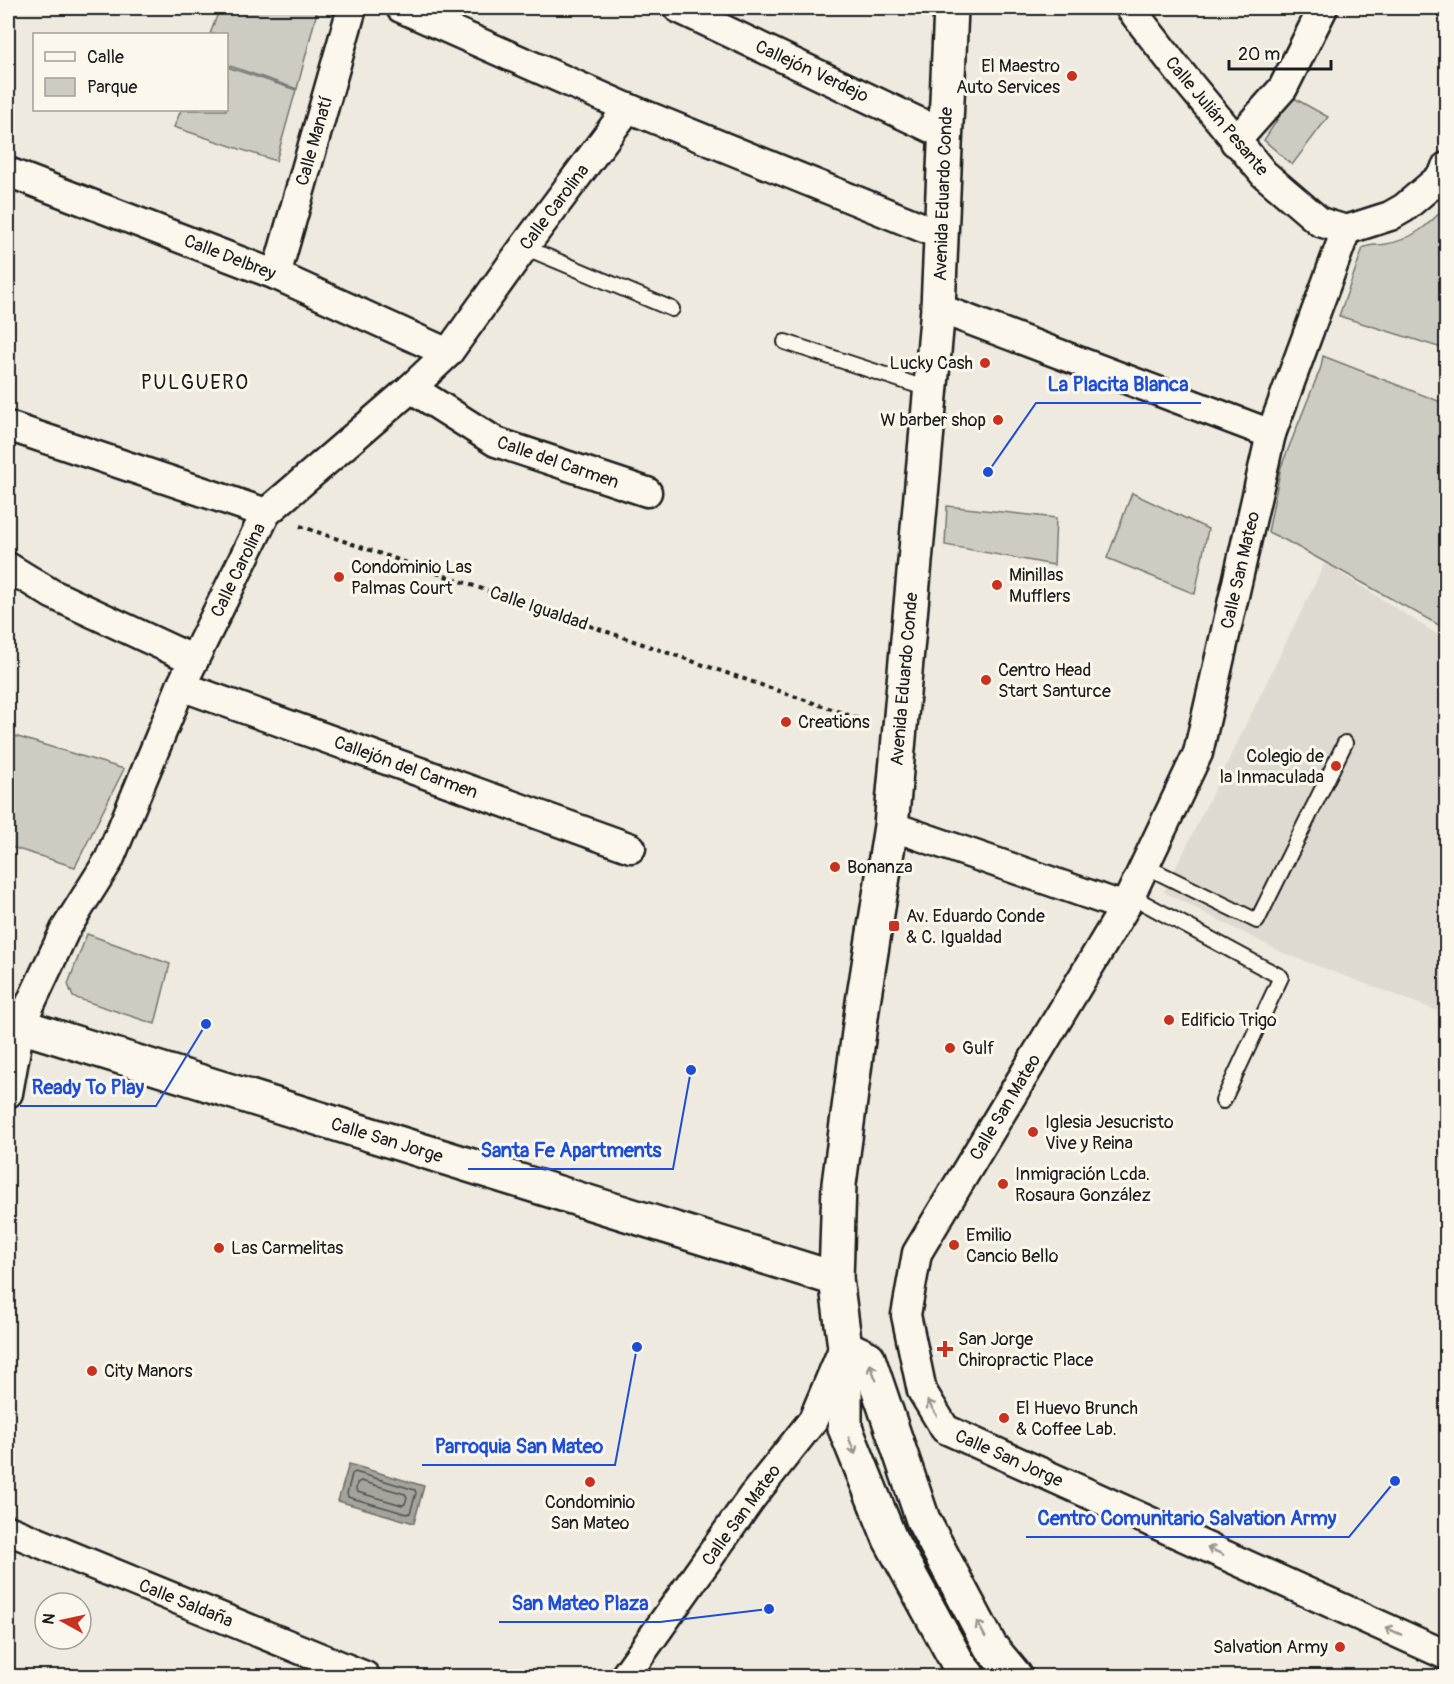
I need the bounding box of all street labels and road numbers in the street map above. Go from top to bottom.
street label: Callejón Verdejo [751,35,872,108]
street label: Calle Julián Pesante [1160,52,1273,181]
street label: Calle Manatí [291,94,338,188]
street label: Avenida Eduardo Conde [929,107,958,281]
street label: Calle Carolina [515,160,594,255]
street label: Calle Delbrey [181,229,279,286]
street label: Calle del Carmen [494,431,622,494]
street label: Calle San Mateo [1216,509,1265,631]
street label: Calle Carolina [206,519,271,621]
street label: Calle Igualdad [487,581,591,636]
street label: Avenida Eduardo Conde [885,591,924,767]
street label: Callejón del Carmen [331,731,481,804]
street label: Calle San Mateo [965,1050,1046,1165]
street label: Calle San Jorge [328,1113,446,1168]
street label: Calle San Jorge [951,1424,1067,1493]
street label: Calle San Mateo [697,1460,786,1571]
street label: Calle Saldaña [135,1574,236,1633]

